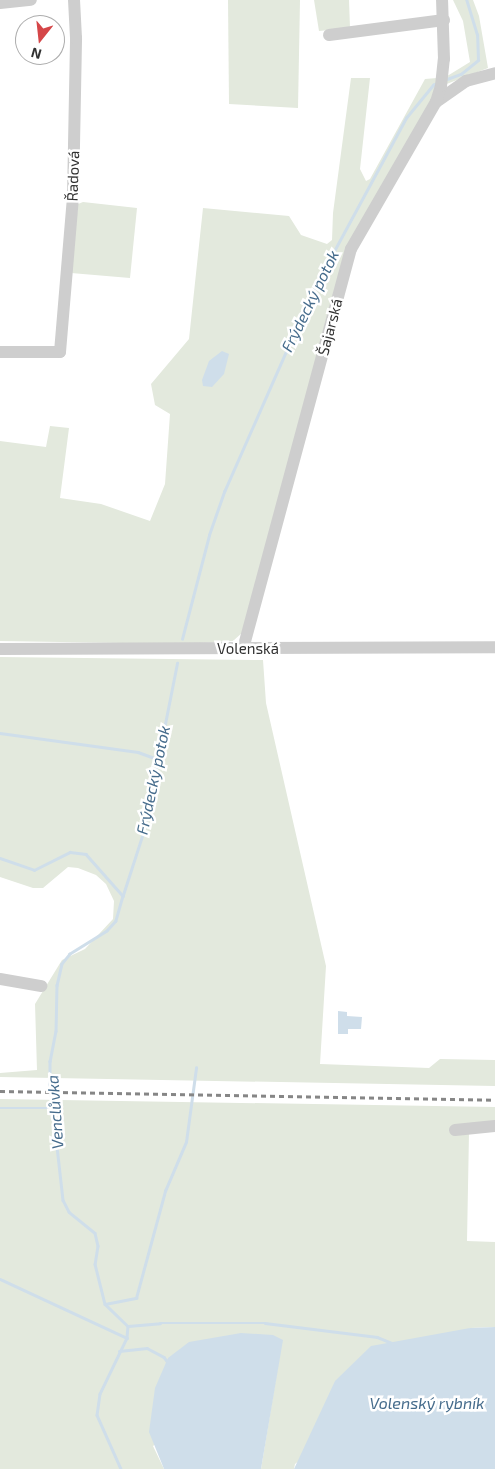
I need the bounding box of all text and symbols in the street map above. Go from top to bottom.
north arrow [15,15,65,65]
text: N [29,44,43,64]
street label: Řadová [63,150,83,202]
water label: Frýdecký potok [277,247,343,355]
street label: Šajarská [314,297,346,357]
street label: Volenská [217,640,279,658]
water label: Frýdecký potok [132,724,174,836]
water label: Venclůvka [43,1074,67,1150]
water label: Volenský rybník [370,1393,484,1413]

